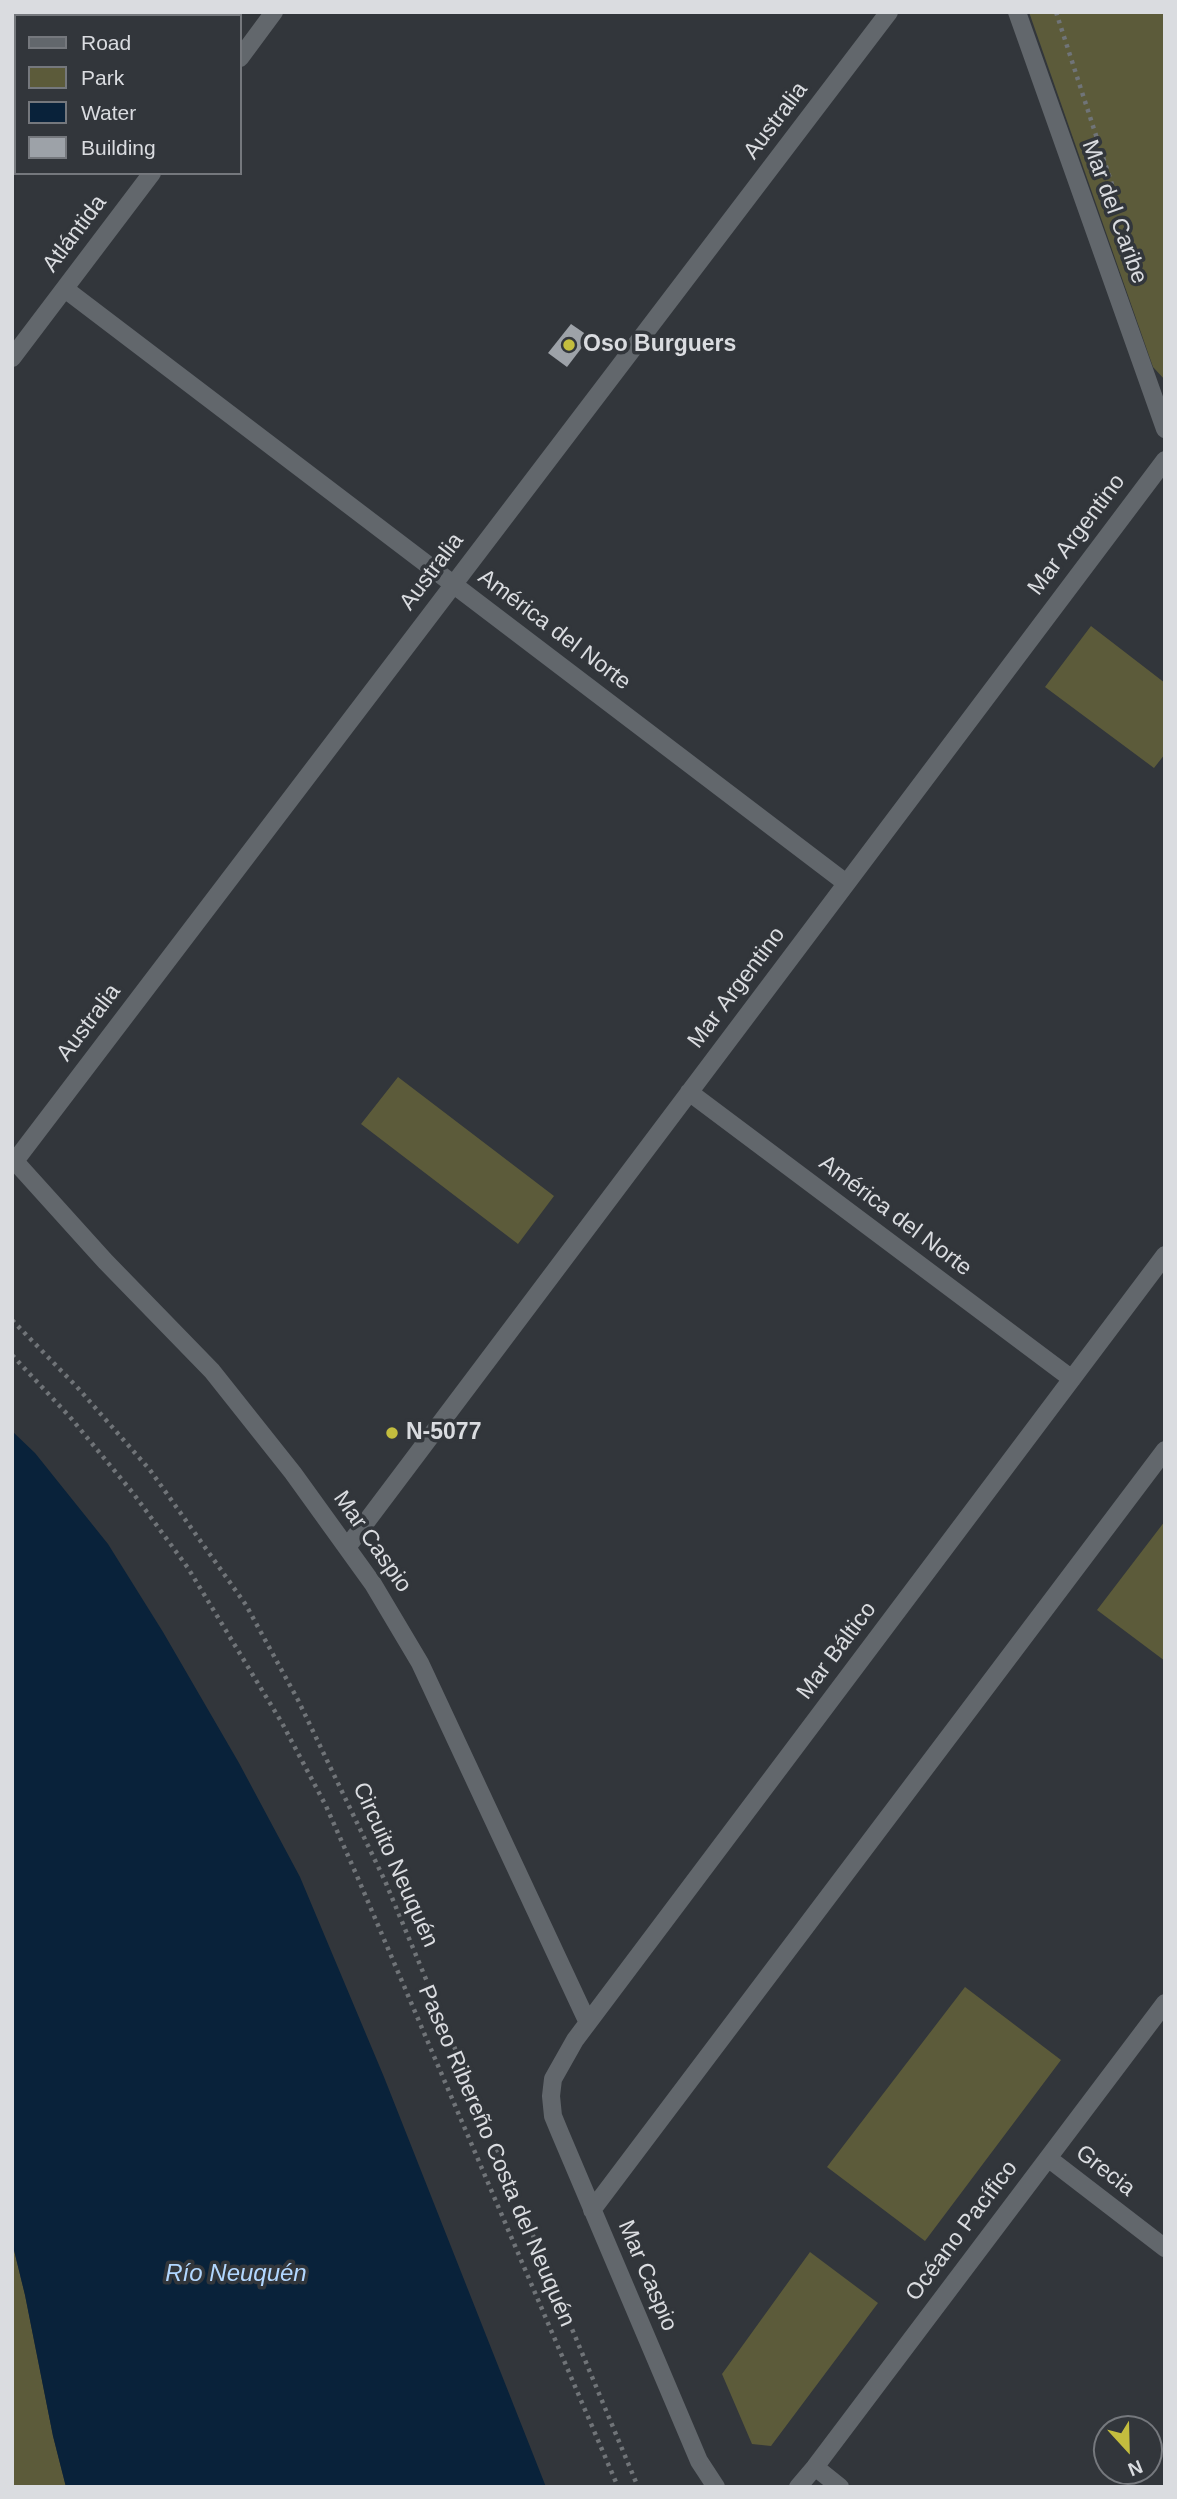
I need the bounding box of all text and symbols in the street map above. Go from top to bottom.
legend [14,14,242,175]
text: Road [81,31,131,54]
text: Park [81,66,124,89]
street label: Australia [738,77,814,165]
text: Water [81,101,136,124]
text: Building [81,136,156,159]
street label: Mar del Caribe [1075,136,1153,288]
street label: Atlántida [37,190,113,278]
place label: Oso Burguers [583,331,736,359]
marker: Oso Burguers [561,337,577,353]
street label: Mar Argentino [1023,469,1131,601]
street label: Australia [394,528,470,616]
street label: América del Norte [472,564,636,696]
street label: Mar Argentino [683,922,791,1054]
street label: Australia [51,979,127,1067]
street label: América del Norte [813,1150,977,1282]
place label: N-5077 [406,1419,481,1447]
marker: N-5077 [384,1425,400,1441]
street label: Mar Caspio [327,1486,417,1598]
street label: Mar Báltico [791,1597,883,1705]
street label: Circuito Neuquén [346,1778,444,1952]
street label: Paseo Ribereño Costa del Neuquén [411,1981,581,2331]
street label: Grecia [1070,2139,1140,2203]
street label: Océano Pacífico [900,2155,1024,2307]
street label: Mar Caspio [611,2216,683,2336]
water label: Río Neuquén [165,2260,307,2288]
north arrow [1093,2415,1163,2485]
text: N [1125,2456,1146,2480]

